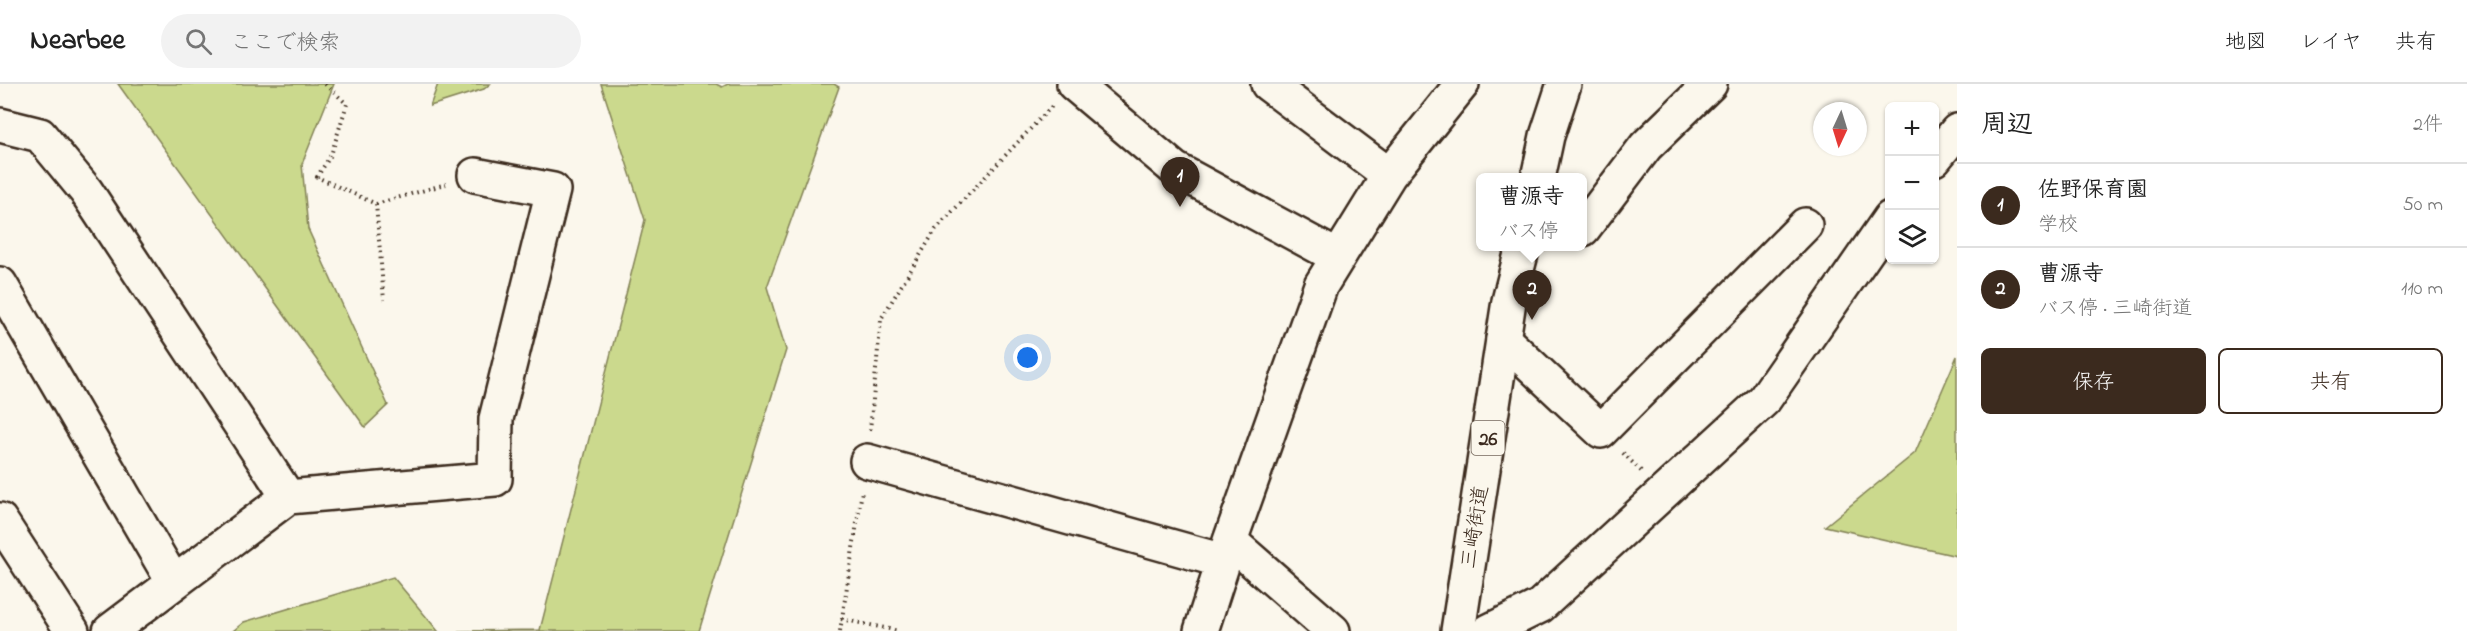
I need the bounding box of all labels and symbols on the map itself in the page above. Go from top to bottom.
north arrow [1813,102,1867,156]
pin: 1 [1160,158,1200,207]
pin: 2 [1512,270,1552,320]
your location [1013,343,1042,372]
road number: 26 [1472,421,1504,455]
street label: 三崎街道 [1455,483,1497,571]

